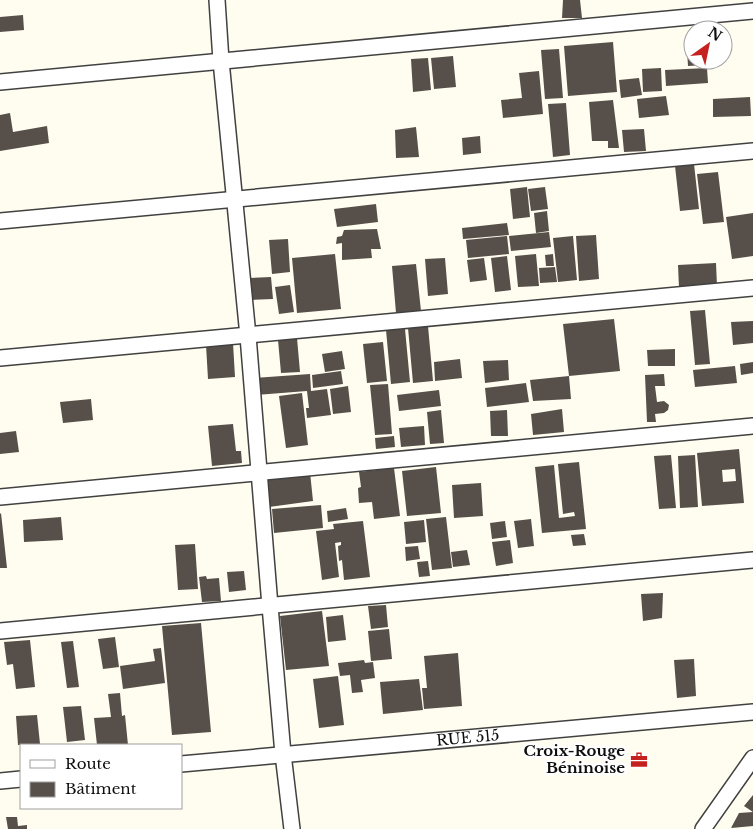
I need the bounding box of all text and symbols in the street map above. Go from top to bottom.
north arrow [683,20,733,70]
text: N [705,23,726,45]
street label: RUE 515 [435,725,500,750]
place label: Croix-Rouge Béninoise [524,741,625,777]
legend [20,744,182,809]
office icon: Croix-Rouge Béninoise [629,750,649,770]
text: Route [65,754,111,773]
text: Bâtiment [65,779,137,798]

